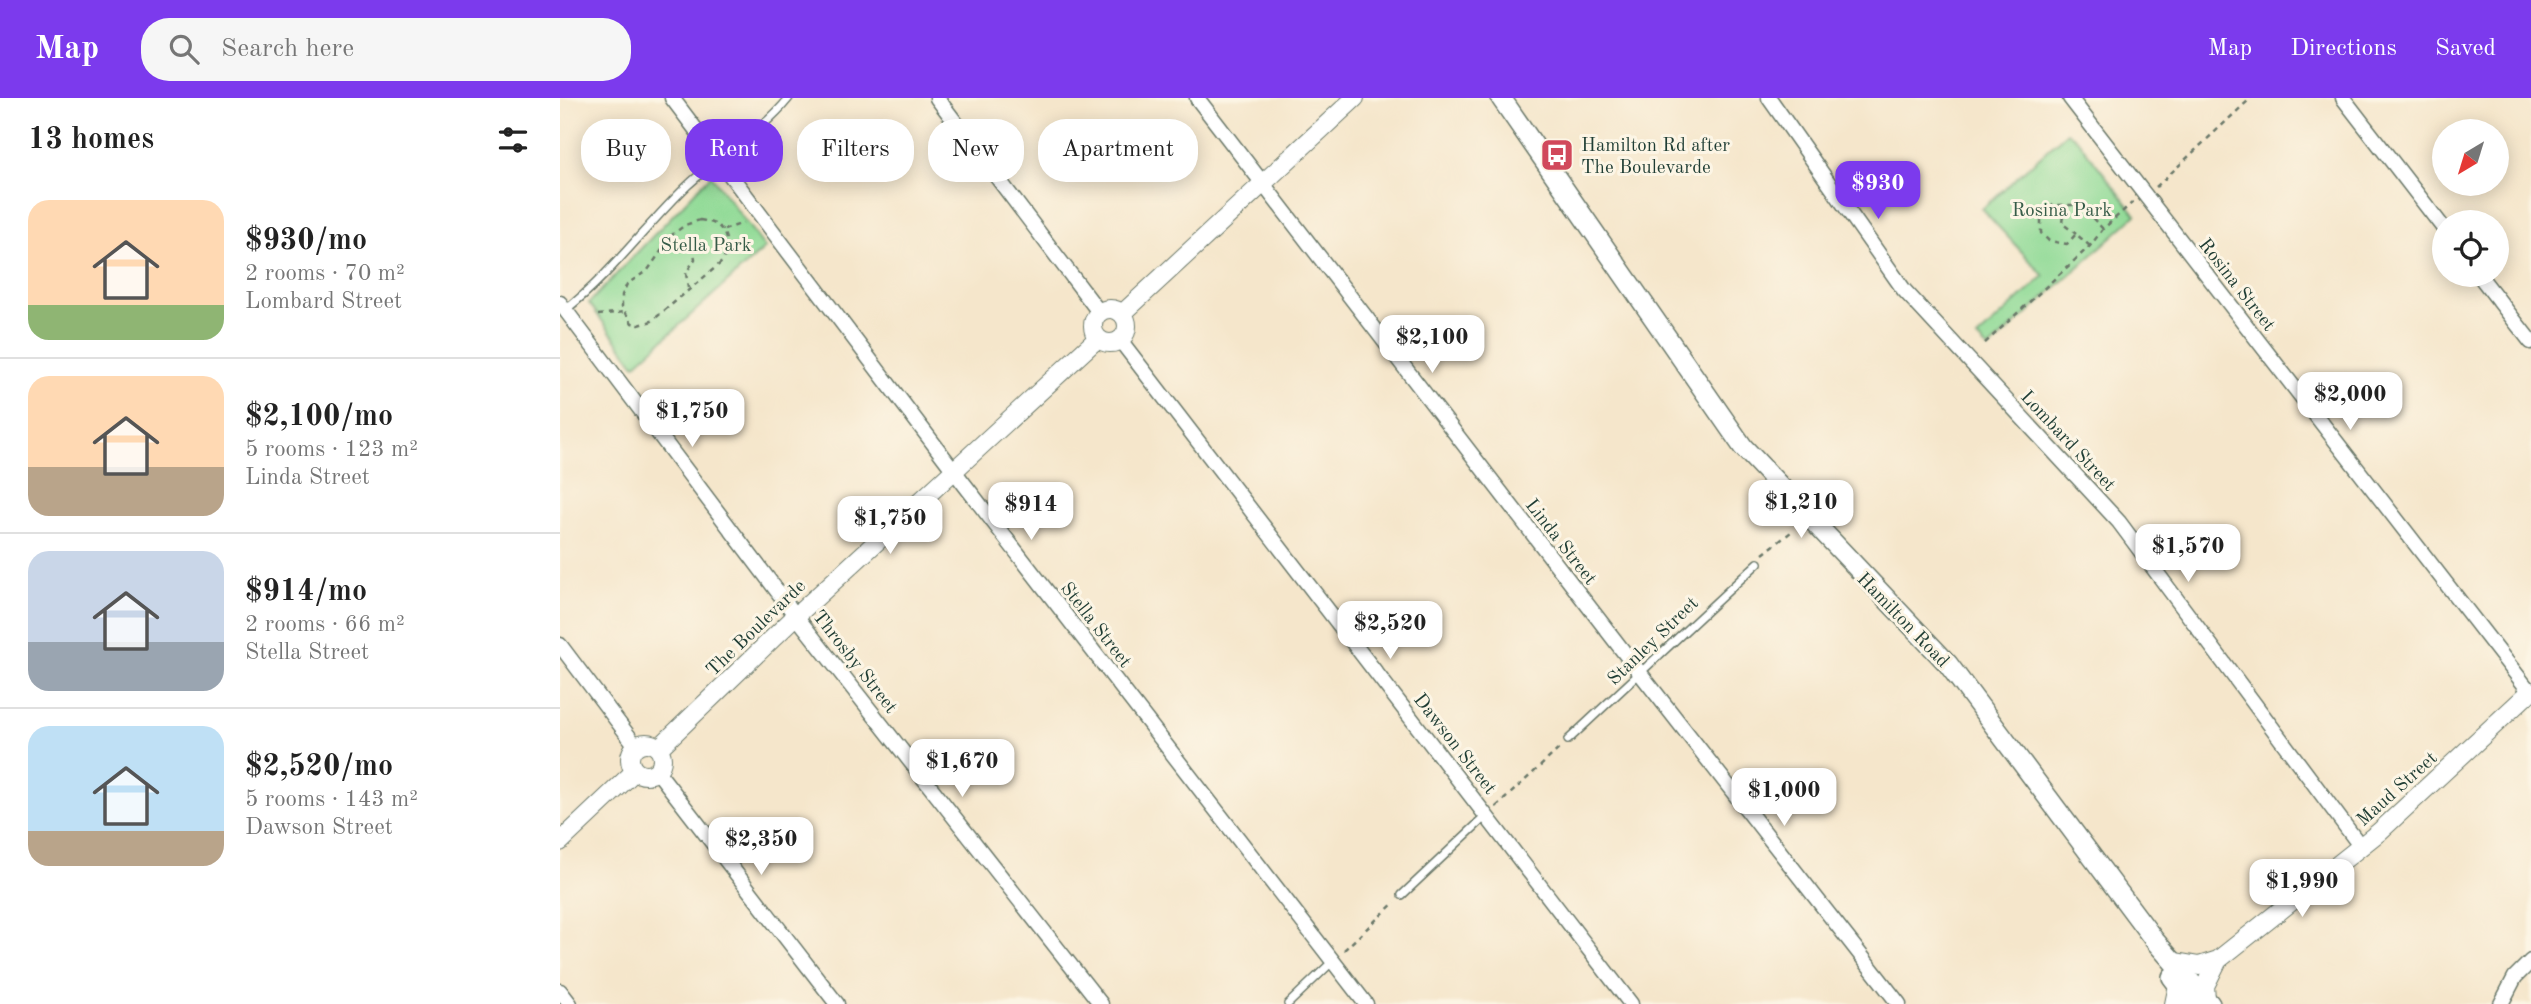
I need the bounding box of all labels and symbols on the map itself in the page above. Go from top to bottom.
north arrow [2432,119,2510,196]
bus stop icon: Hamilton Rd after The Boulevarde [1538,136,1576,174]
place label: Hamilton Rd after The Boulevarde [1581,137,1730,178]
pin: $930 [1837,162,1919,221]
park label: Rosina Park [2012,202,2112,221]
street label: Rosina Street [2194,236,2278,335]
park label: Stella Park [660,237,752,256]
pin: $2,100 [1375,316,1489,375]
pin: $2,000 [2293,372,2407,432]
street label: Lombard Street [2016,388,2118,496]
pin: $1,750 [635,390,749,449]
pin: $1,210 [1744,480,1858,540]
pin: $914 [990,482,1072,542]
pin: $1,750 [833,496,947,556]
street label: Linda Street [1521,496,1599,589]
pin: $1,570 [2131,524,2245,584]
street label: Hamilton Road [1852,570,1952,672]
street label: The Boulevarde [703,577,810,681]
street label: Stella Street [1056,579,1134,672]
street label: Stanley Street [1605,594,1703,690]
pin: $2,520 [1333,602,1447,661]
street label: Throsby Street [808,608,900,718]
street label: Dawson Street [1409,691,1499,798]
pin: $1,670 [905,740,1019,799]
street label: Maud Street [2354,749,2442,831]
pin: $1,000 [1727,768,1841,828]
pin: $2,350 [704,818,818,877]
pin: $1,990 [2245,860,2359,919]

